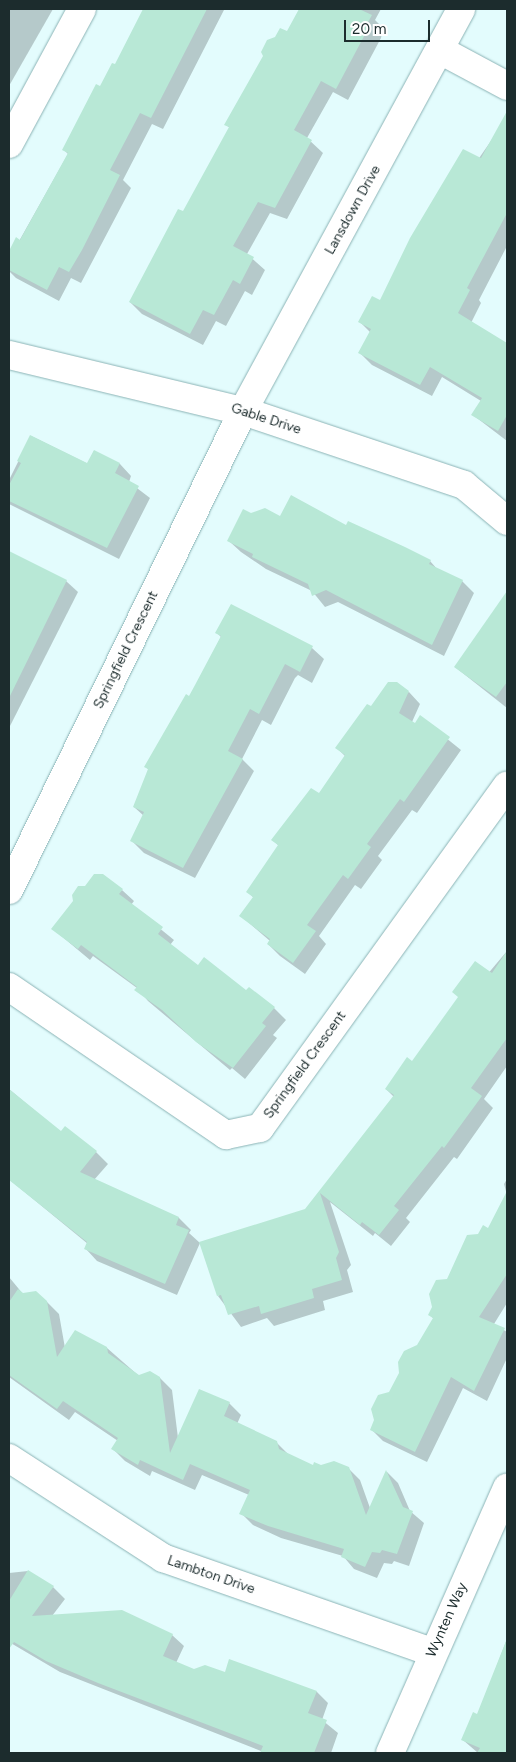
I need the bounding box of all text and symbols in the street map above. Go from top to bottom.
scale bar [346,10,432,42]
text: 20 m [352,20,386,38]
street label: Lansdown Drive [322,162,384,258]
street label: Gable Drive [229,400,303,438]
street label: Springfield Crescent [90,588,162,712]
street label: Springfield Crescent [260,1008,350,1122]
street label: Lambton Drive [165,1552,257,1598]
street label: Wynten Way [423,1580,471,1660]

